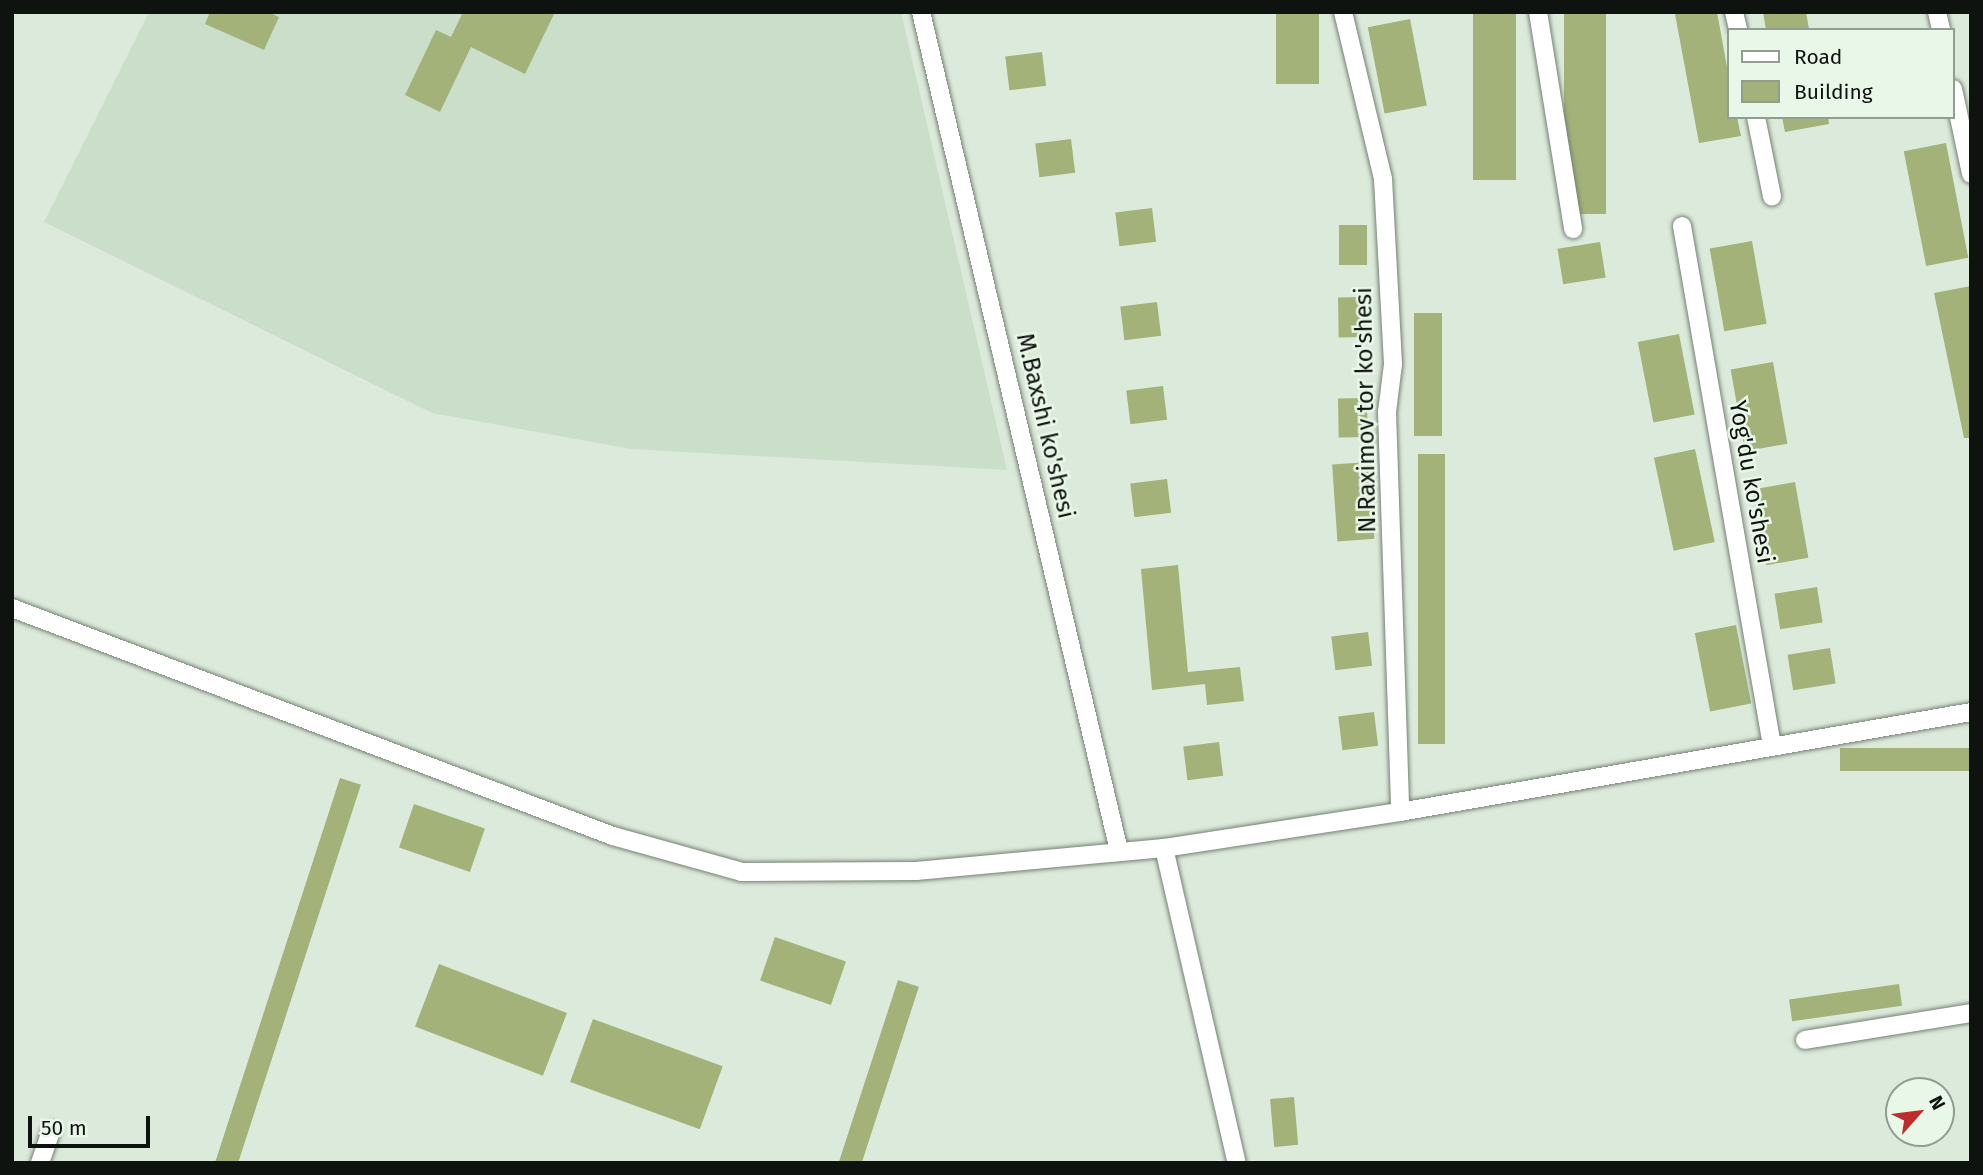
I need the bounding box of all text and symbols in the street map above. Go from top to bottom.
legend [1728,28,1955,119]
text: Road [1794,44,1842,70]
text: Building [1794,79,1873,105]
street label: N.Raximov tor ko'shesi [1349,287,1383,533]
street label: M.Baxshi ko'shesi [1010,331,1080,521]
street label: Yog'du ko'shesi [1722,398,1780,566]
north arrow [1885,1077,1955,1147]
text: N [1924,1092,1950,1114]
scale bar [32,1102,154,1146]
text: 50 m [41,1115,87,1141]

